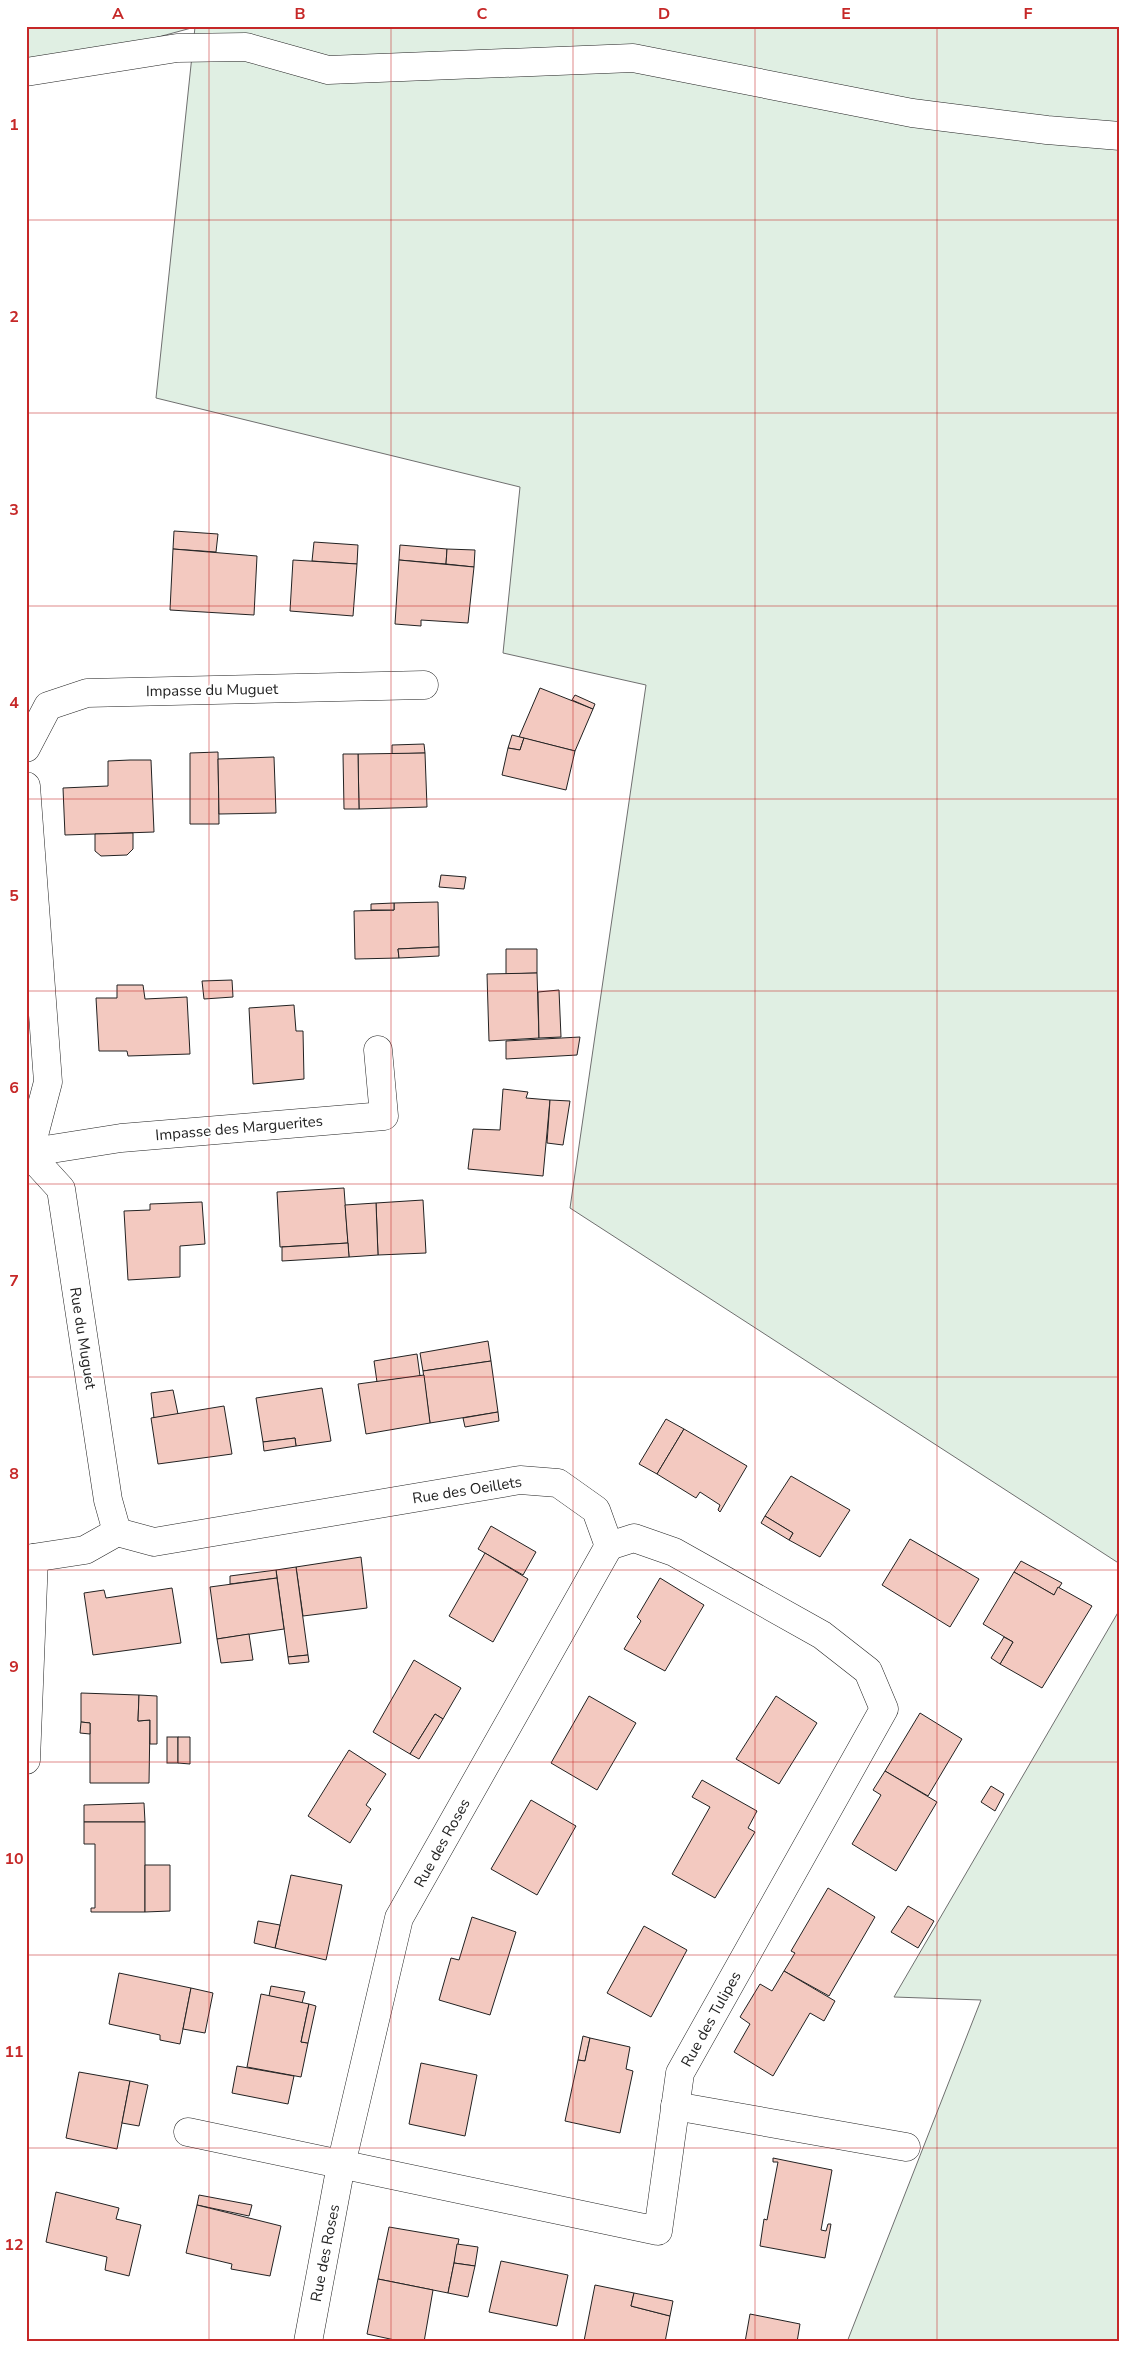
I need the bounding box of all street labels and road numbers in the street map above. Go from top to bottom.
street label: Impasse du Muguet [146,679,279,701]
street label: Impasse des Marguerites [155,1111,323,1145]
street label: Rue du Muguet [65,1286,101,1391]
street label: Rue des Oeillets [411,1471,523,1509]
street label: Rue des Roses [409,1795,475,1891]
street label: Rue des Tulipes [676,1968,746,2070]
street label: Rue des Roses [306,2203,344,2303]

